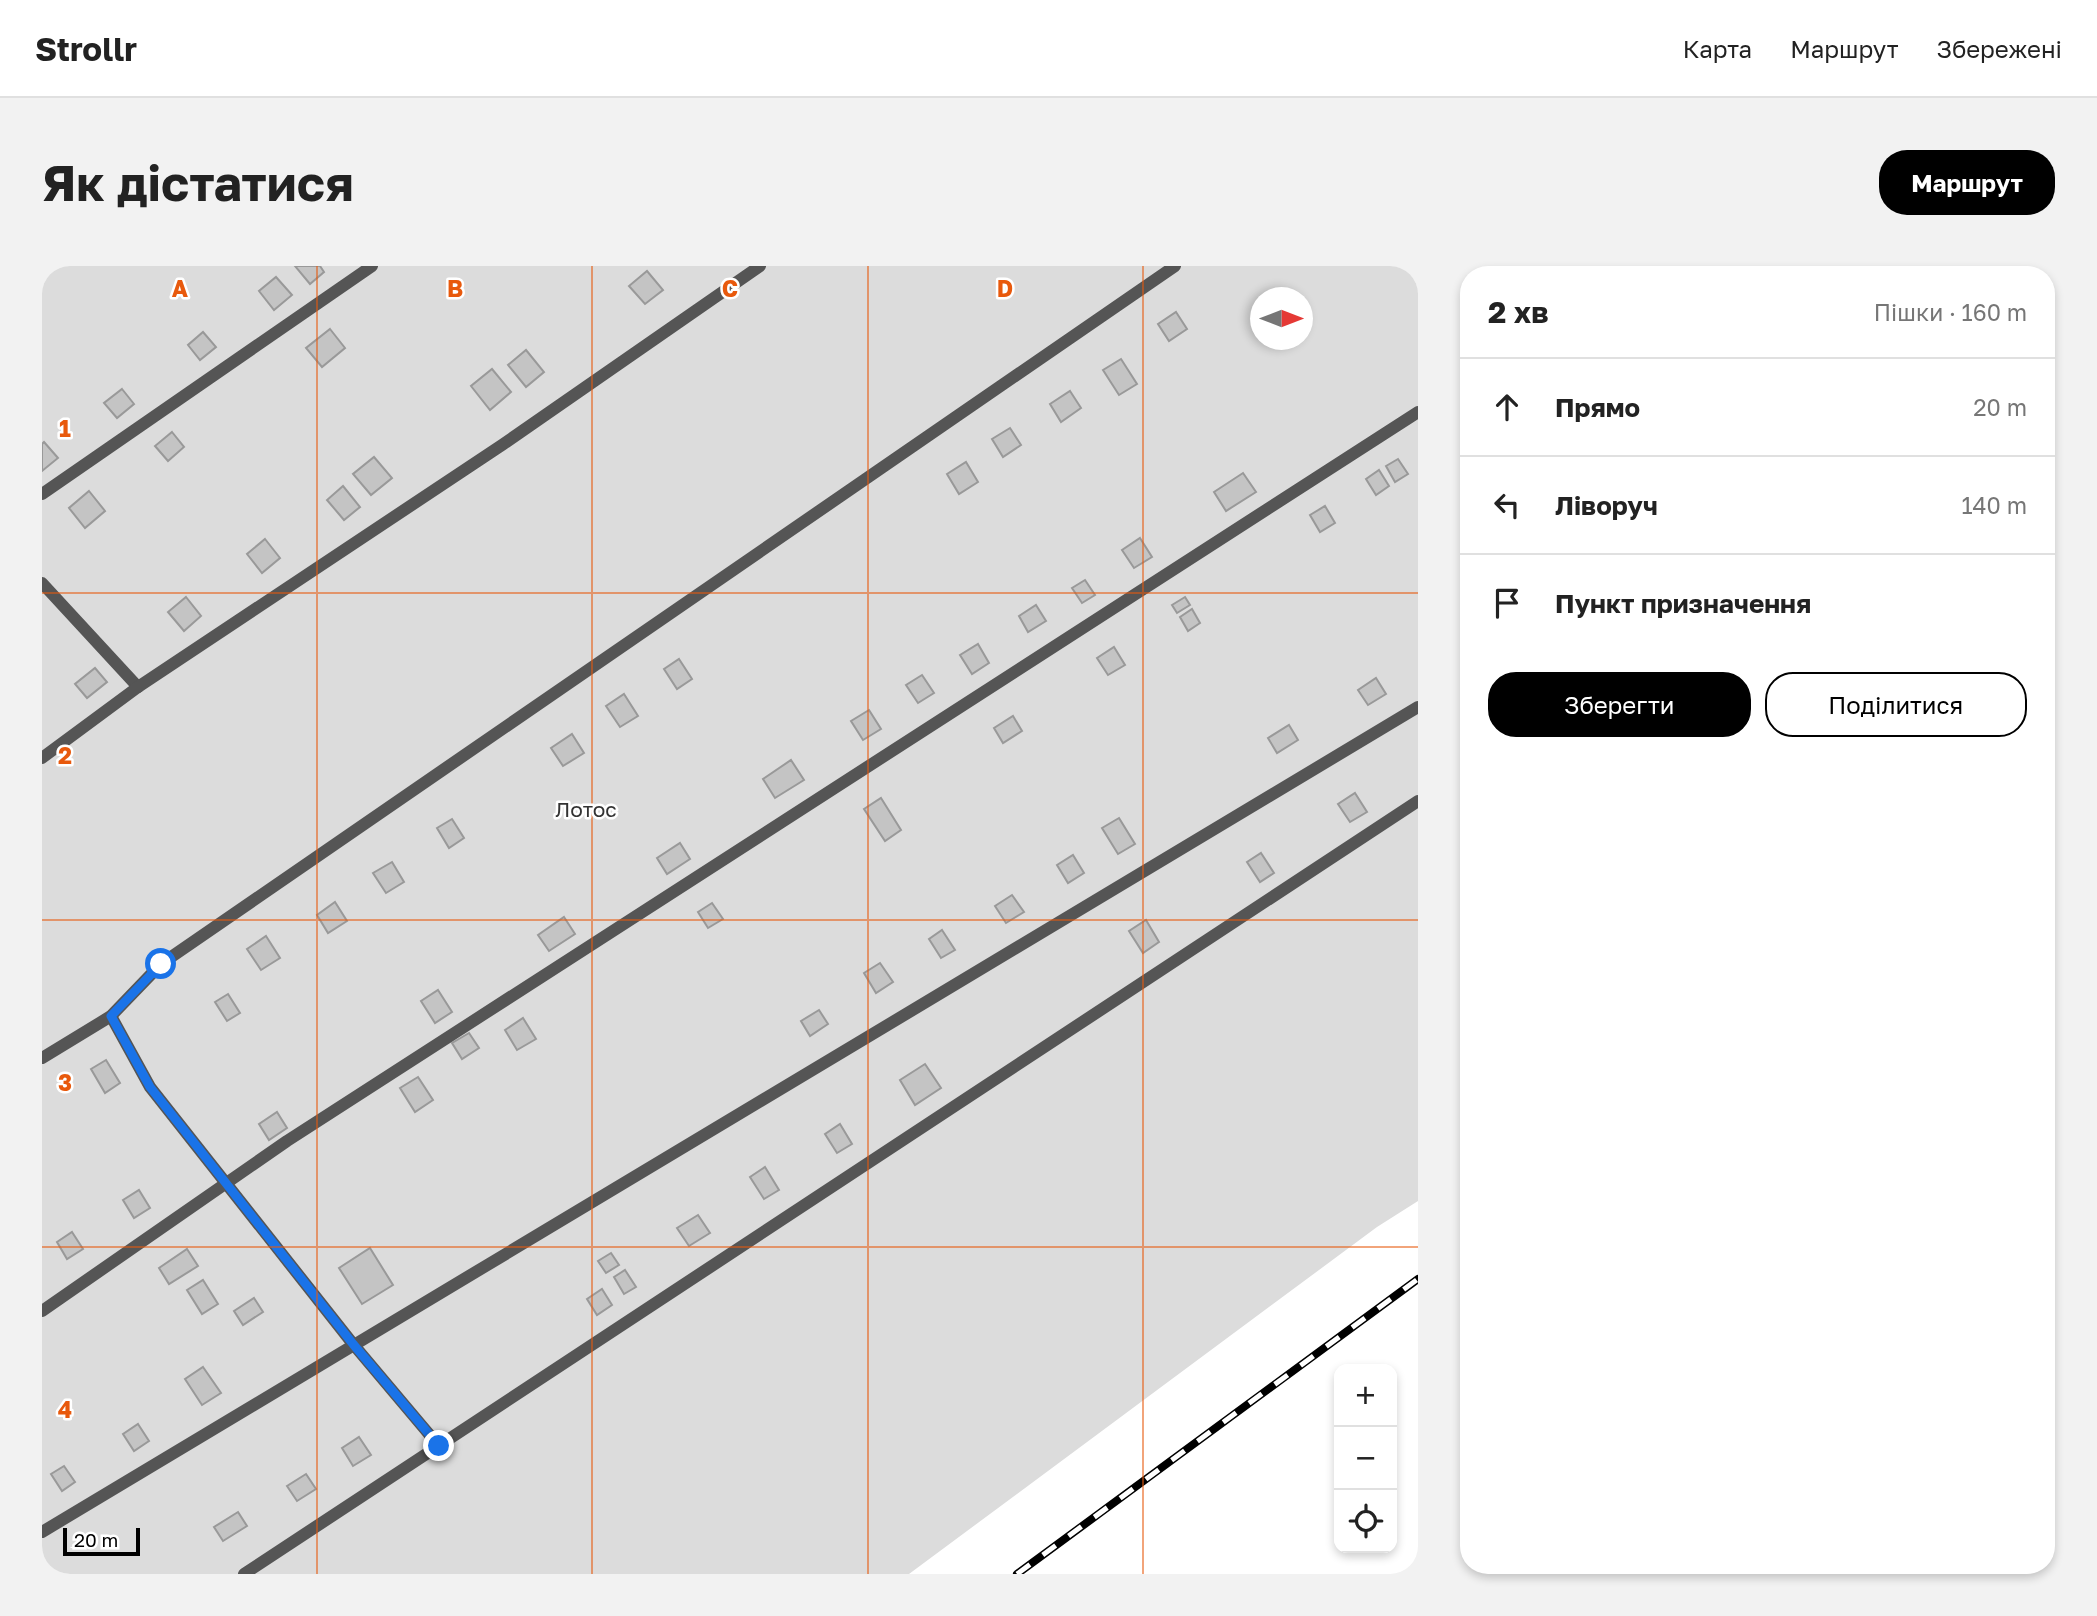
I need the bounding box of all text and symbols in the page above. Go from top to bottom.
text: Strollr [35,29,137,68]
text: Карта [1683,34,1752,63]
text: Маршрут [1790,34,1899,63]
text: Збережені [1937,34,2062,63]
button: Маршрут [1879,150,2055,215]
text: Як дістатися [42,153,354,212]
text: A [172,274,189,302]
text: B [447,274,463,302]
text: C [722,274,738,302]
text: D [997,274,1013,302]
north arrow [1250,287,1313,350]
text: 2 хв [1488,294,1549,330]
text: Пішки · 160 m [1874,298,2027,326]
icon: ahead [1488,388,1526,426]
text: Прямо [1555,392,1640,423]
text: 20 m [1973,393,2027,421]
text: 1 [59,414,71,442]
icon: left [1488,486,1526,524]
text: Ліворуч [1555,490,1658,521]
text: 140 m [1961,491,2027,519]
icon: arrive [1488,584,1526,622]
text: Пункт призначення [1555,588,1811,619]
button: Зберегти [1488,672,1751,737]
button: Поділитися [1765,672,2027,737]
text: 2 [58,741,72,769]
park label: Лотос [555,796,617,822]
route start [145,948,176,979]
text: 3 [58,1068,72,1096]
map controls [1334,1364,1397,1553]
button: + [1334,1364,1397,1427]
text: 4 [58,1395,72,1423]
button: − [1334,1427,1397,1490]
route end [423,1430,454,1461]
button: locate [1334,1490,1397,1553]
scale bar [63,1525,140,1557]
text: 20 m [74,1528,118,1551]

